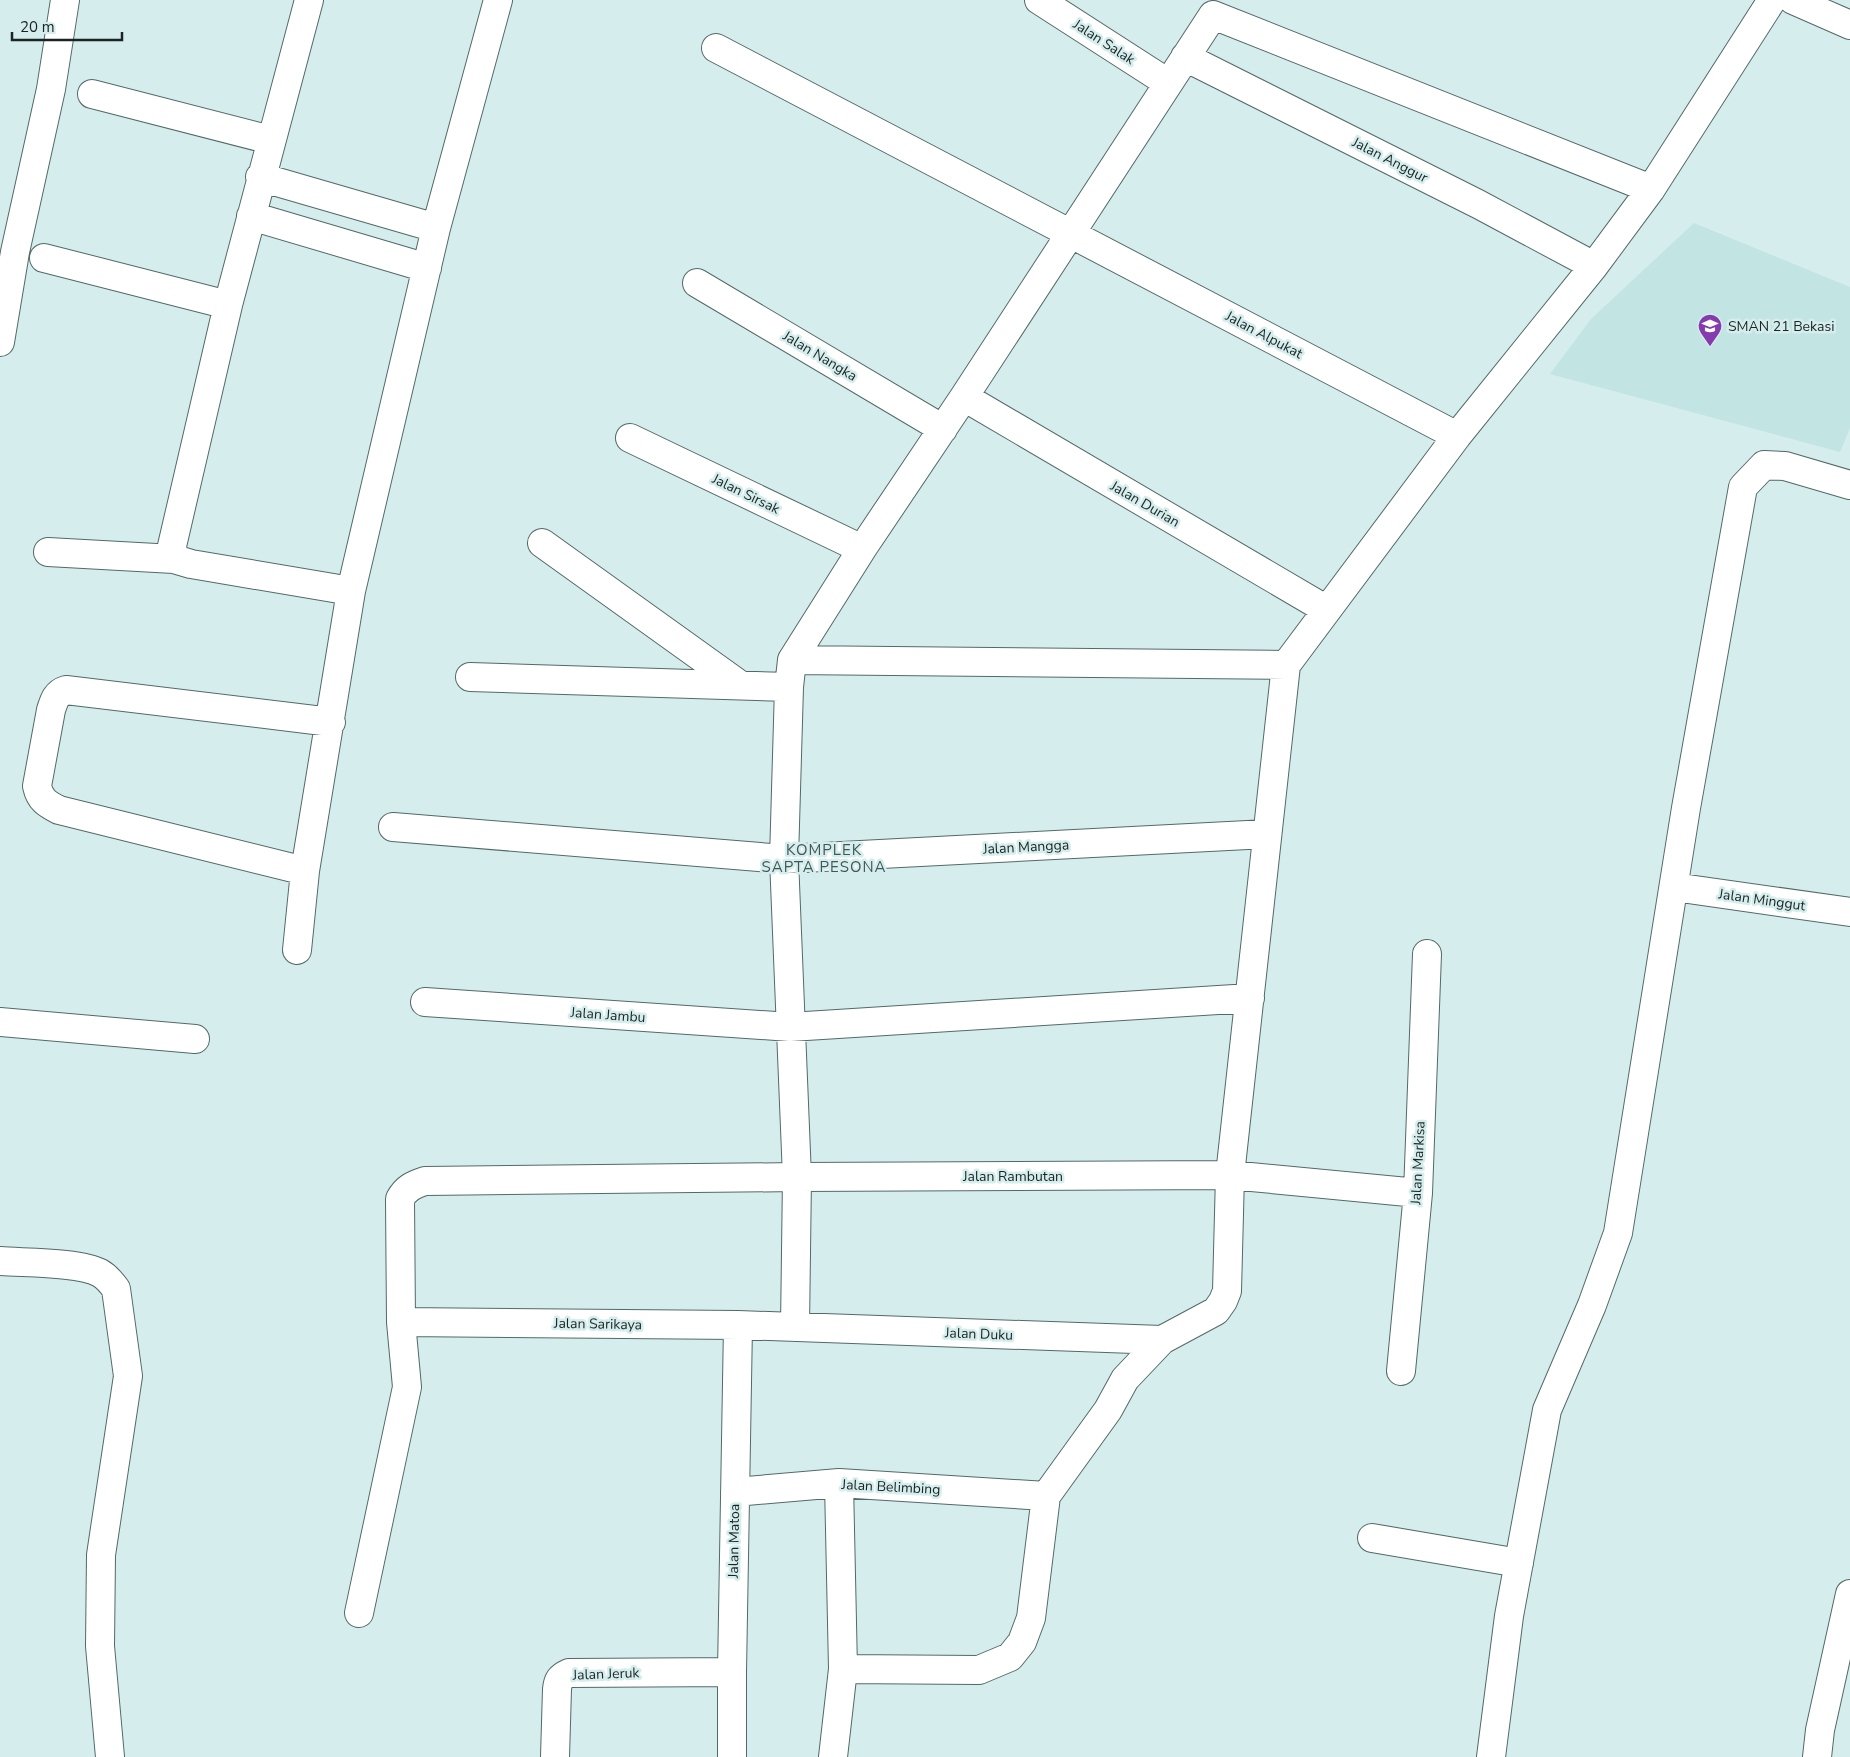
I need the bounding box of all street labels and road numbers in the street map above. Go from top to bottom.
street label: Jalan Salak [1069,15,1139,69]
street label: Jalan Anggur [1348,132,1431,187]
street label: Jalan Alpukat [1221,306,1306,363]
street label: Jalan Nangka [779,326,861,386]
street label: Jalan Sirsak [708,469,784,519]
street label: Jalan Durian [1106,476,1183,531]
street label: Jalan Mangga [981,835,1070,859]
street label: Jalan Minggut [1716,884,1807,916]
street label: Jalan Jambu [569,1003,646,1027]
street label: Jalan Markisa [1406,1121,1430,1206]
street label: Jalan Rambutan [962,1167,1063,1186]
street label: Jalan Sarikaya [553,1314,642,1334]
street label: Jalan Duku [944,1323,1013,1345]
street label: Jalan Belimbing [840,1475,941,1499]
street label: Jalan Matoa [724,1504,744,1579]
street label: Jalan Jeruk [571,1663,641,1685]

